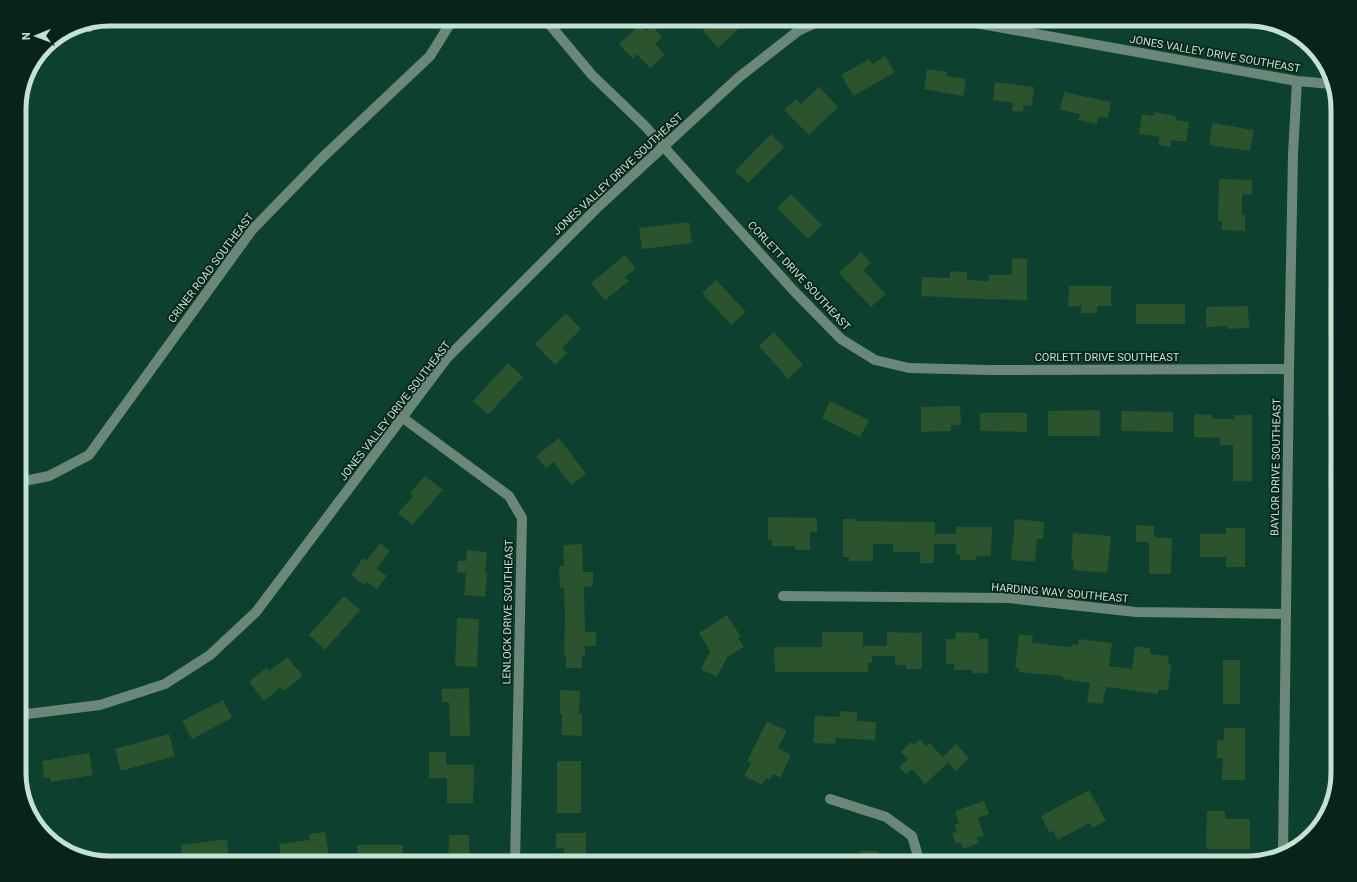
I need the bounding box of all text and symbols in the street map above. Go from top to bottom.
north arrow [16,16,56,56]
text: N [20,32,33,40]
street label: JONES VALLEY DRIVE SOUTHEAST [1129,33,1302,76]
street label: JONES VALLEY DRIVE SOUTHEAST [550,110,686,238]
street label: CRINER ROAD SOUTHEAST [165,210,257,325]
street label: CORLETT DRIVE SOUTHEAST [745,219,853,334]
street label: JONES VALLEY DRIVE SOUTHEAST [337,338,454,483]
street label: CORLETT DRIVE SOUTHEAST [1035,351,1180,364]
street label: BAYLOR DRIVE SOUTHEAST [1268,398,1284,536]
street label: LENLOCK DRIVE SOUTHEAST [500,539,516,685]
street label: HARDING WAY SOUTHEAST [991,581,1130,606]

